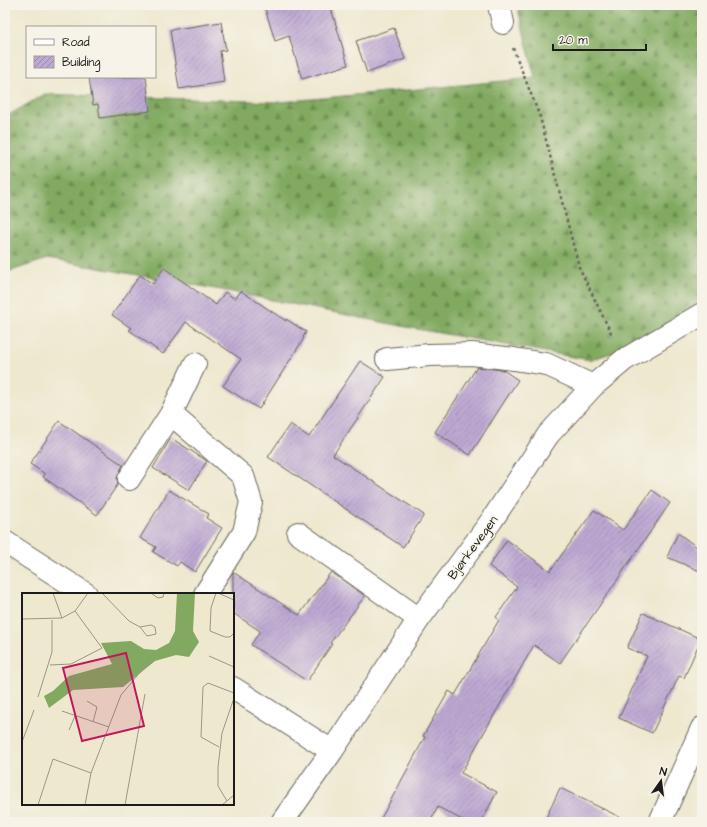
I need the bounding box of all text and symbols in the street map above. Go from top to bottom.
legend [26,26,156,78]
scale bar [553,26,646,52]
text: 20 m [559,32,588,49]
text: Road [62,34,90,51]
text: Building [62,54,100,72]
street label: Bjørkevegen [443,512,503,584]
inset map [22,593,234,805]
north arrow [641,761,681,801]
text: N [658,764,669,780]

